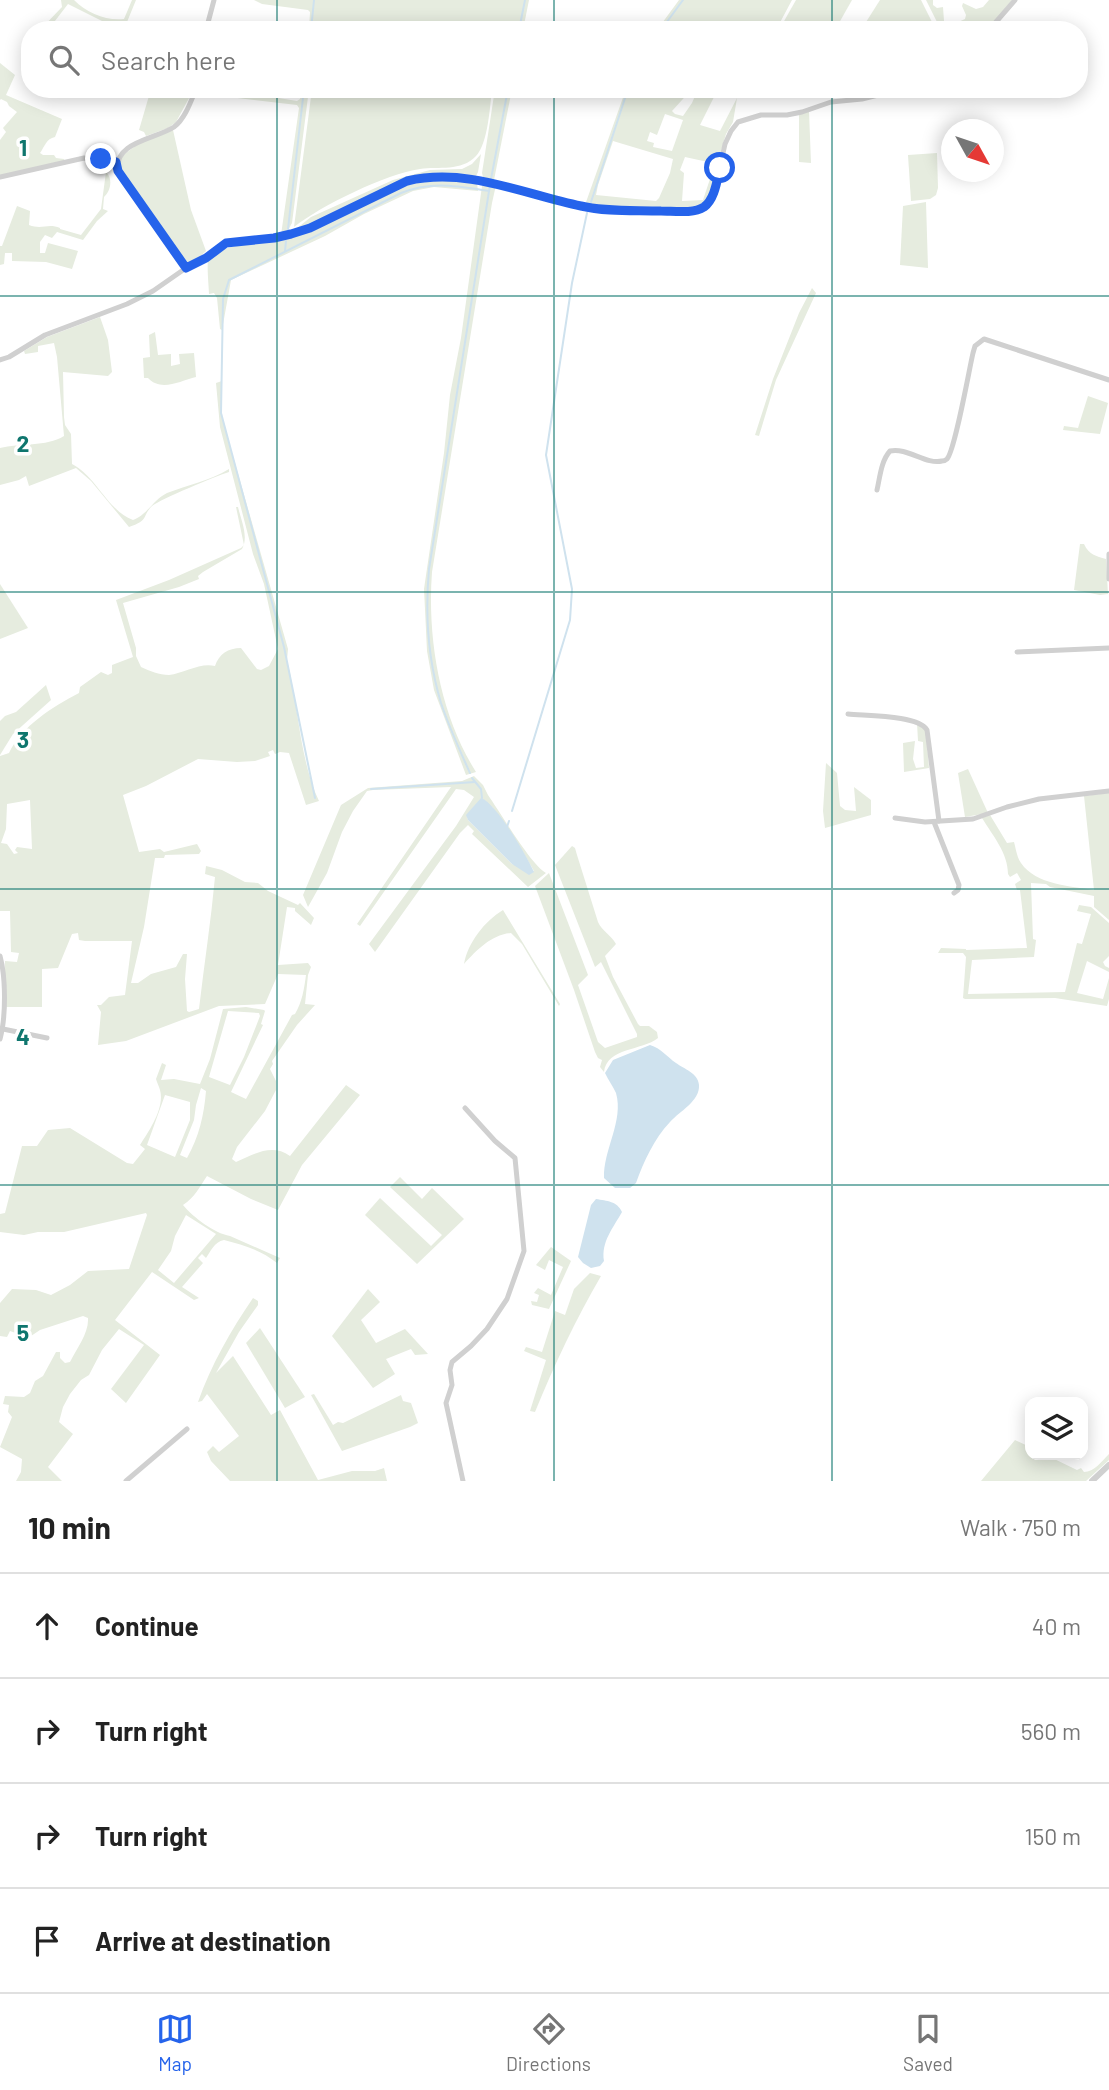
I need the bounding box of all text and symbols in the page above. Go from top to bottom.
search box [21,21,1088,98]
icon: search [45,41,83,79]
text: Search here [101,44,236,75]
north arrow [941,119,1004,182]
text: 1 [19,133,27,161]
route end [85,143,116,174]
route start [704,152,735,183]
text: 2 [17,429,29,457]
text: 3 [17,725,29,753]
text: 4 [16,1022,30,1050]
text: 5 [17,1318,29,1346]
map controls [1025,1397,1088,1460]
button: layers [1025,1397,1088,1460]
text: 10 min [28,1509,111,1545]
text: Walk · 750 m [960,1513,1081,1541]
icon: ahead [28,1607,66,1645]
text: Continue [95,1610,199,1641]
text: 40 m [1032,1612,1081,1640]
icon: right [28,1712,66,1750]
text: Turn right [95,1715,208,1746]
text: 560 m [1021,1717,1081,1745]
icon: right [28,1817,66,1855]
text: Turn right [95,1820,208,1851]
text: 150 m [1025,1822,1081,1850]
icon: arrive [28,1922,66,1960]
text: Arrive at destination [95,1925,331,1956]
tab: Map [156,2010,194,2075]
tab: Directions [506,2010,591,2075]
tab: Saved [903,2010,953,2075]

